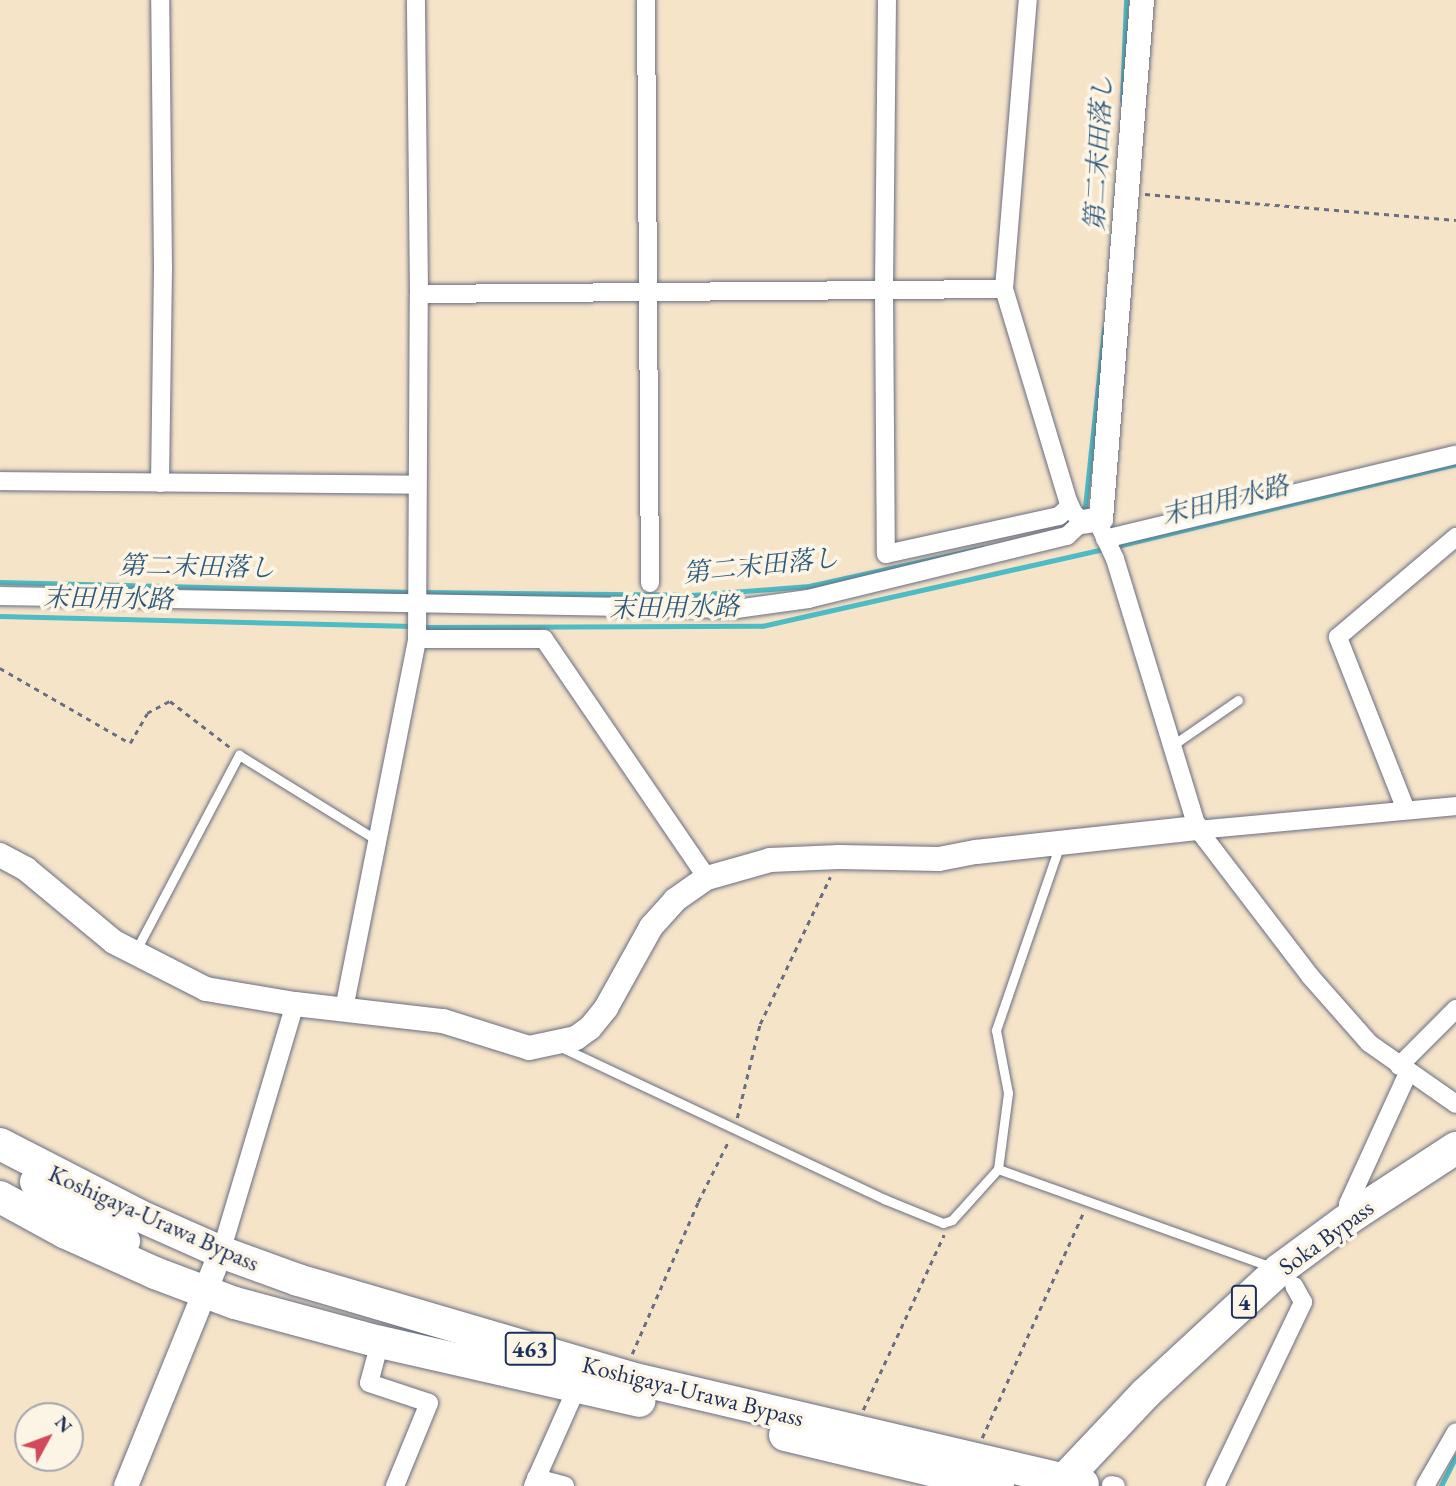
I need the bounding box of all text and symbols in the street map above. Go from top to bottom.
water label: 第二末田落し [1079,74,1119,232]
water label: 末田用水路 [1158,470,1292,532]
water label: 第二末田落し [682,542,840,590]
water label: 第二末田落し [119,550,275,584]
water label: 末田用水路 [43,582,173,616]
water label: 末田用水路 [609,591,739,625]
street label: Koshigaya-Urawa Bypass [44,1159,264,1277]
street label: Soka Bypass [1273,1193,1379,1281]
road number: 4 [1230,1282,1258,1322]
road number: 463 [504,1330,556,1368]
street label: Koshigaya-Urawa Bypass [579,1350,807,1432]
north arrow [14,1402,84,1472]
text: N [49,1410,78,1438]

